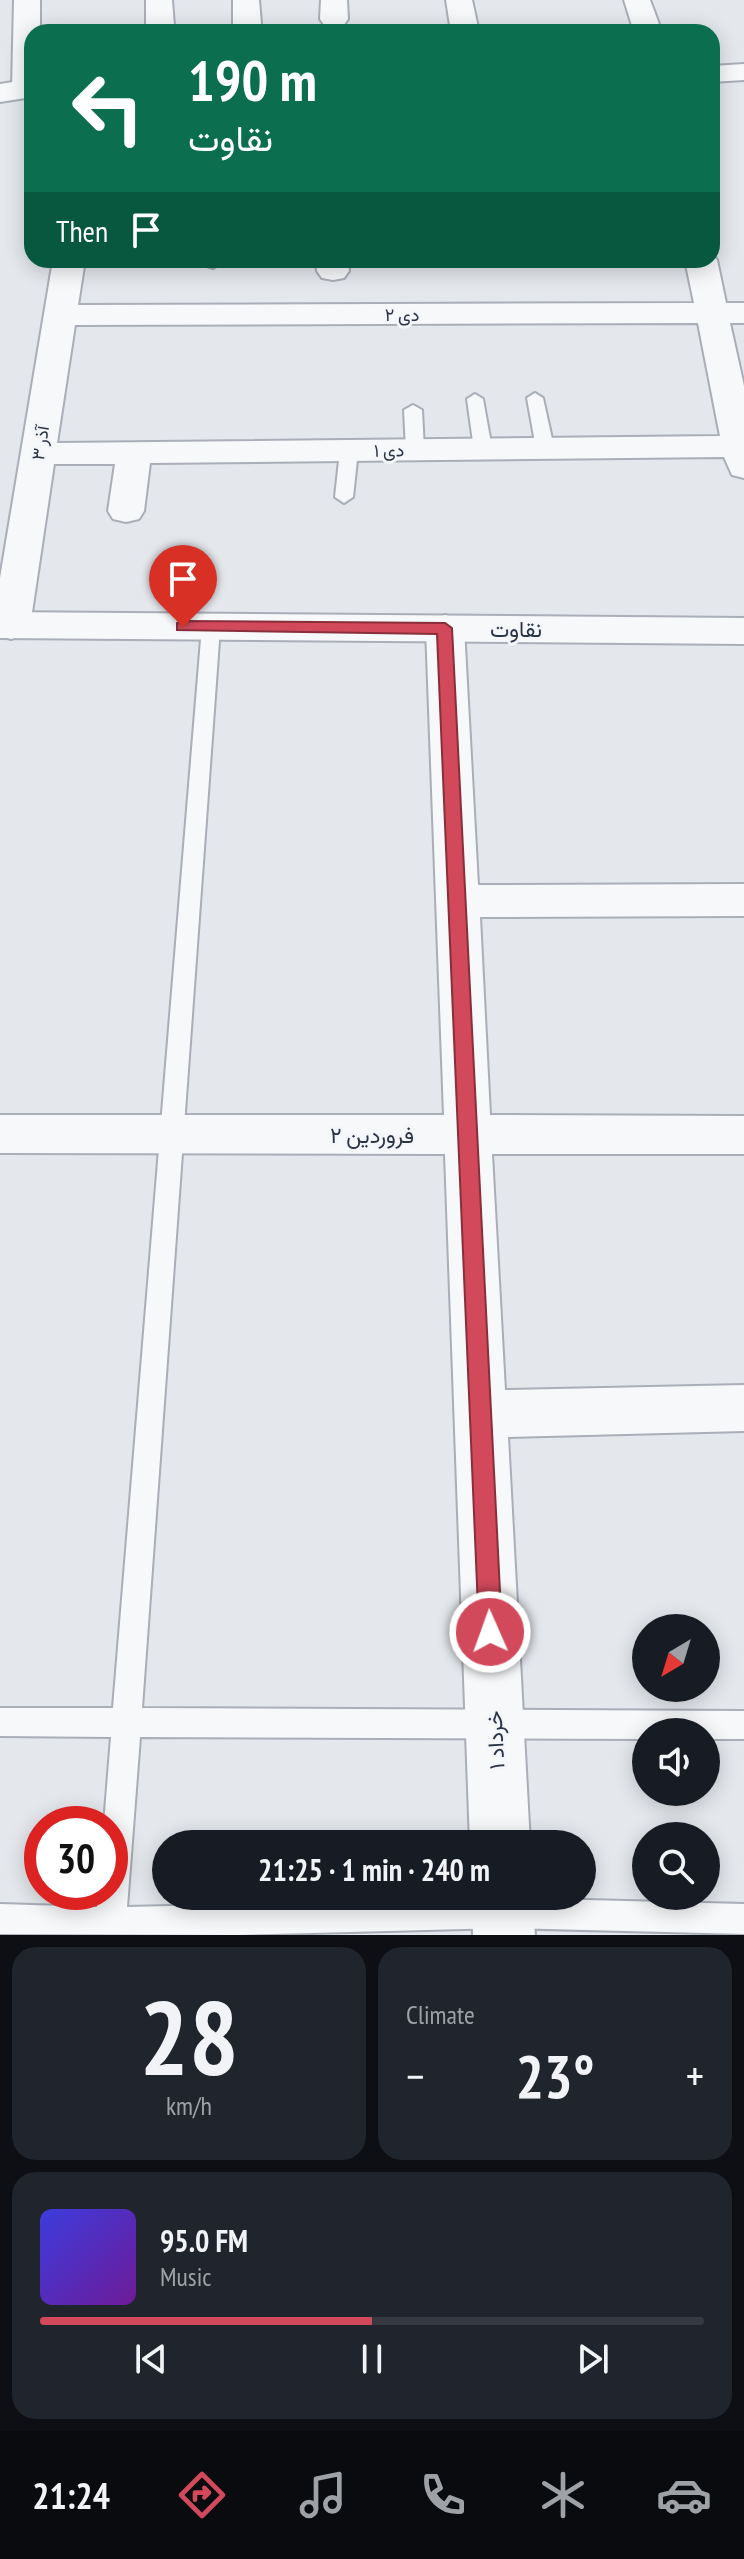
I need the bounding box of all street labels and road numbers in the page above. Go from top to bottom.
street label: دی ۲ [385,303,419,326]
street label: آذر ۳ [26,422,54,462]
street label: دی ۱ [374,438,404,462]
street label: نقاوت [490,615,542,643]
street label: فروردین ۲ [330,1121,414,1149]
street label: خرداد ۱ [479,1710,511,1770]

